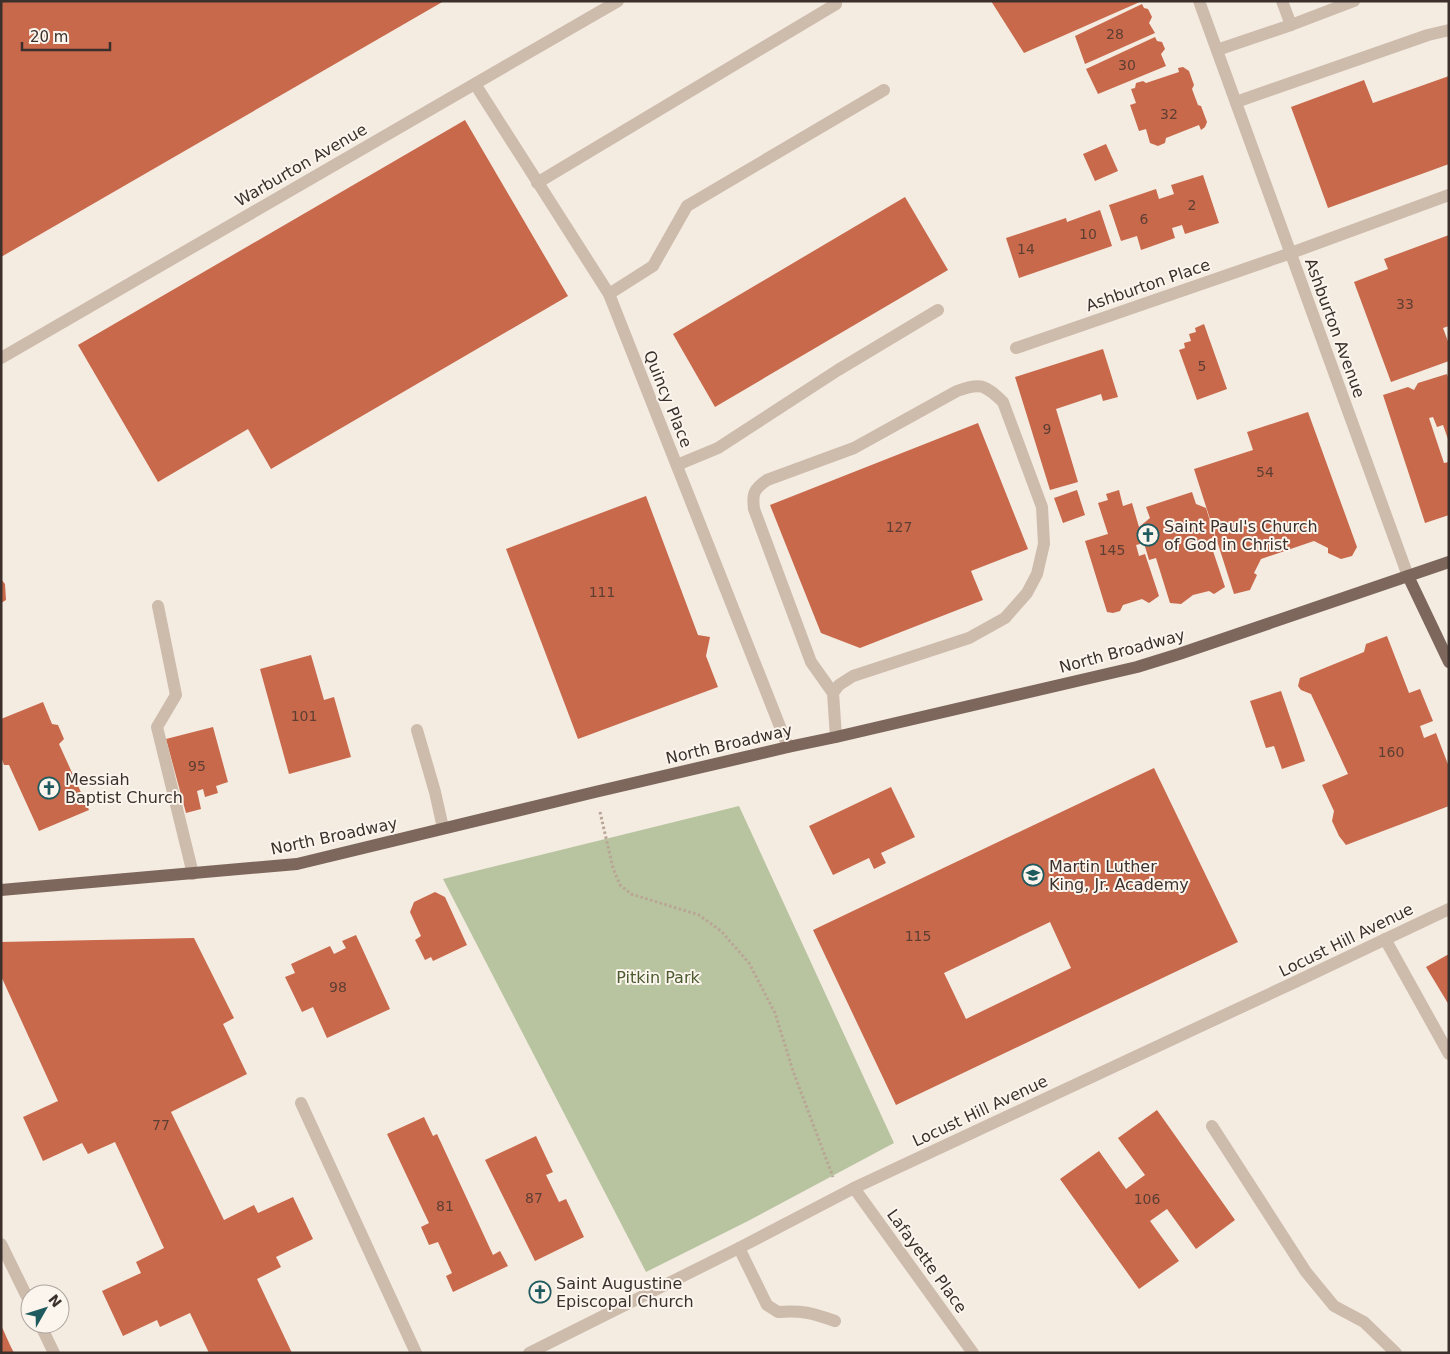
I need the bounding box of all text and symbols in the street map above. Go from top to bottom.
scale bar [22,20,110,52]
house number: 28 [1106,26,1124,42]
text: 20 m [30,28,68,46]
house number: 30 [1118,57,1136,73]
house number: 32 [1160,106,1178,122]
street label: Warburton Avenue [232,120,370,210]
house number: 2 [1188,197,1196,213]
house number: 6 [1140,211,1149,227]
house number: 10 [1079,226,1097,242]
house number: 14 [1017,241,1035,257]
street label: Ashburton Place [1083,255,1213,315]
street label: Ashburton Avenue [1301,256,1369,400]
house number: 33 [1396,296,1414,312]
street label: Quincy Place [640,348,696,450]
house number: 5 [1198,358,1206,374]
house number: 9 [1043,421,1051,437]
house number: 54 [1256,464,1274,480]
place label: Saint Paul's Church of God in Christ [1164,517,1318,554]
house number: 127 [886,519,912,535]
church icon: Saint Paul's Church of God in Christ [1136,523,1160,547]
house number: 145 [1099,542,1125,558]
house number: 111 [589,584,615,600]
street label: North Broadway [1057,625,1187,677]
house number: 101 [291,708,317,724]
street label: North Broadway [664,720,794,768]
house number: 160 [1378,744,1404,760]
house number: 95 [188,758,206,774]
place label: Messiah Baptist Church [65,770,183,807]
church icon: Messiah Baptist Church [37,776,61,800]
street label: North Broadway [269,813,399,859]
place label: Martin Luther King, Jr. Academy [1049,857,1189,894]
school or university icon: Martin Luther King, Jr. Academy [1021,863,1045,887]
street label: Locust Hill Avenue [1276,899,1416,981]
house number: 115 [905,928,931,944]
park label: Pitkin Park [616,968,701,987]
house number: 98 [329,979,347,995]
street label: Locust Hill Avenue [909,1071,1051,1151]
house number: 77 [152,1117,170,1133]
house number: 87 [525,1190,543,1206]
house number: 106 [1134,1191,1160,1207]
house number: 81 [436,1198,454,1214]
street label: Lafayette Place [883,1205,971,1317]
place label: Saint Augustine Episcopal Church [556,1274,694,1311]
church icon: Saint Augustine Episcopal Church [528,1280,552,1304]
north arrow [20,1284,70,1334]
text: N [45,1291,65,1310]

